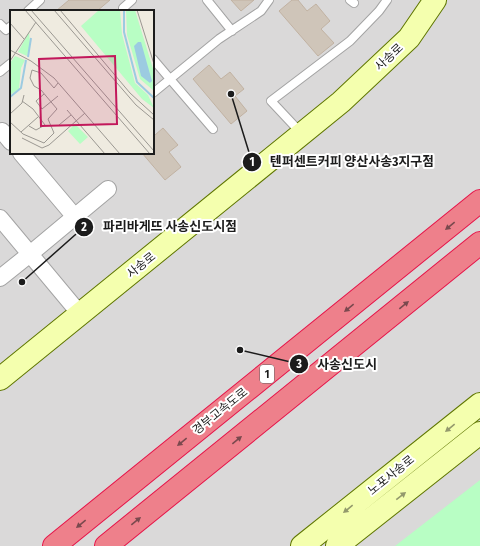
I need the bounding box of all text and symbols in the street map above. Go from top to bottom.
inset map [10,10,154,154]
street label: 사송로 [372,41,406,73]
callout: 텐퍼센트커피 양산사송3지구점 [242,149,442,174]
text: 텐퍼센트커피 양산사송3지구점 [270,154,434,169]
text: 1 [249,155,255,169]
callout: 파리바게뜨 사송신도시점 [74,214,245,239]
text: 파리바게뜨 사송신도시점 [103,219,237,234]
text: 2 [80,220,87,234]
one-way arrow [445,222,455,230]
street label: 사송로 [124,249,158,281]
one-way arrow [398,301,409,309]
one-way arrow [343,303,354,312]
callout: 사송신도시 [289,352,385,377]
text: 3 [295,357,302,371]
text: 사송신도시 [317,357,377,372]
road number: 1 [260,365,274,383]
street label: 경부고속도로 [190,385,250,437]
one-way arrow [444,424,455,432]
one-way arrow [232,435,243,444]
one-way arrow [177,438,188,446]
street label: 노포사송로 [365,452,417,498]
one-way arrow [395,491,406,500]
one-way arrow [343,505,353,514]
one-way arrow [131,517,142,526]
one-way arrow [76,519,87,528]

